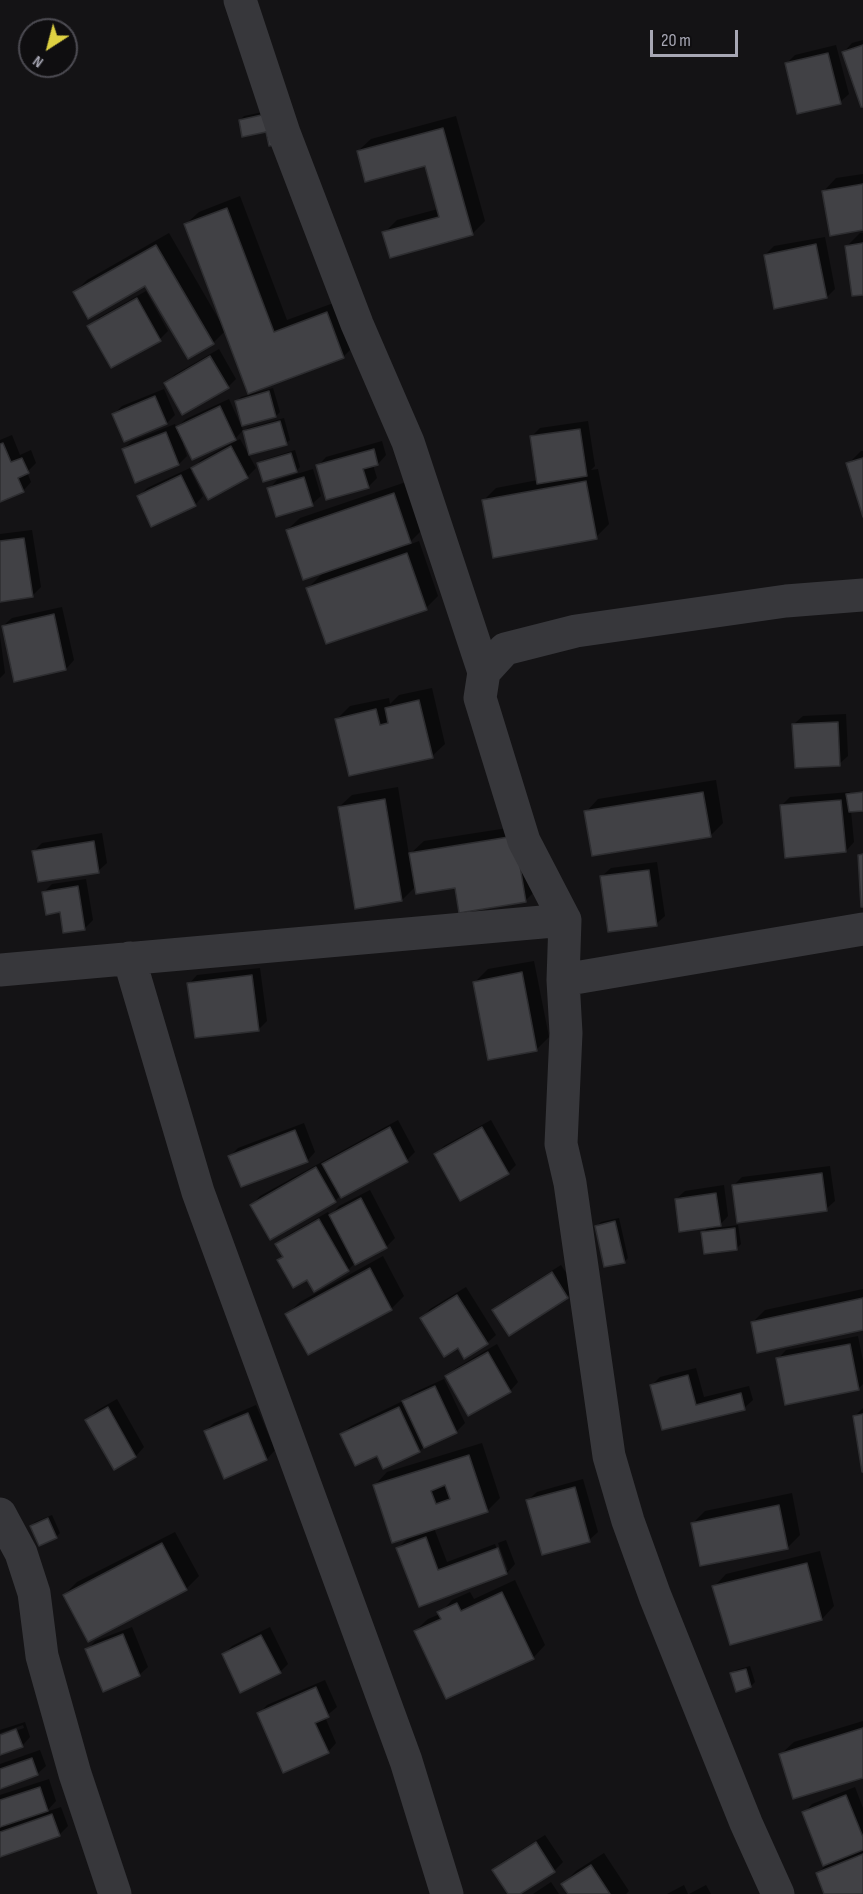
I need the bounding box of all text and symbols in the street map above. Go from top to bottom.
north arrow [18,18,78,78]
scale bar [653,18,742,56]
text: 20 m [661,30,691,51]
text: N [29,51,47,72]

